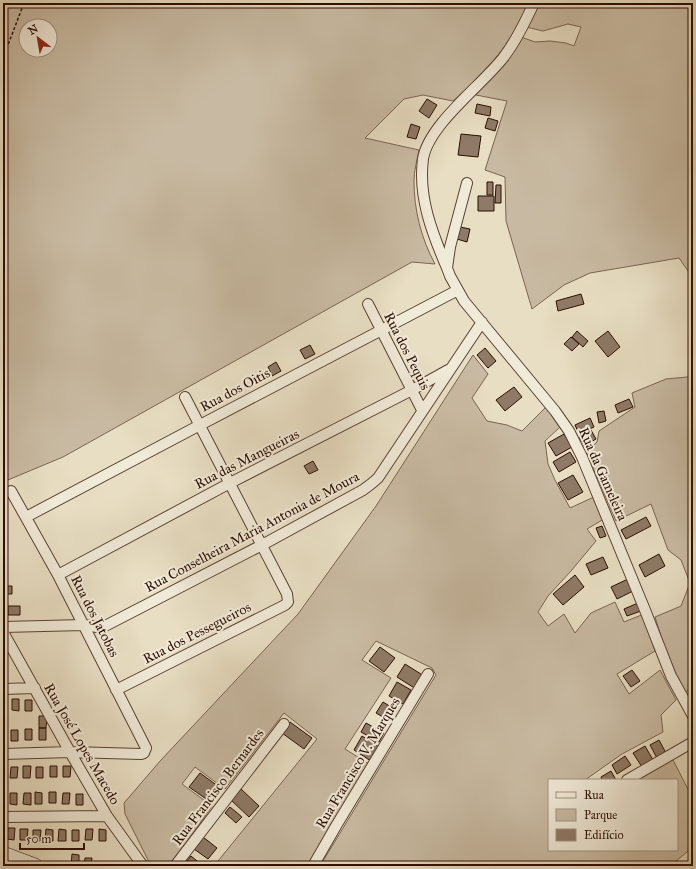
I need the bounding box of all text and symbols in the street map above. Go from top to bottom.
north arrow [18,18,58,58]
text: N [26,22,41,38]
street label: Rua dos Pequis [379,309,434,393]
street label: Rua dos Oitis [197,364,273,416]
street label: Rua das Mangueiras [192,425,302,493]
street label: Rua da Gameleira [575,425,631,523]
street label: Rua Conselheira Maria Antonia de Moura [142,468,362,596]
street label: Rua dos Jatobas [66,572,123,660]
street label: Rua dos Pessegueiros [140,598,254,668]
street label: Rua José Lopes Macedo [39,680,124,808]
street label: Rua Francisco V. Marques [312,694,405,832]
street label: Rua Francisco Bernardes [169,725,267,849]
legend [548,779,678,851]
text: Rua [584,788,605,802]
text: Parque [584,808,617,823]
scale bar [20,825,84,851]
text: Edifício [584,828,624,842]
text: 50 m [26,832,51,846]

